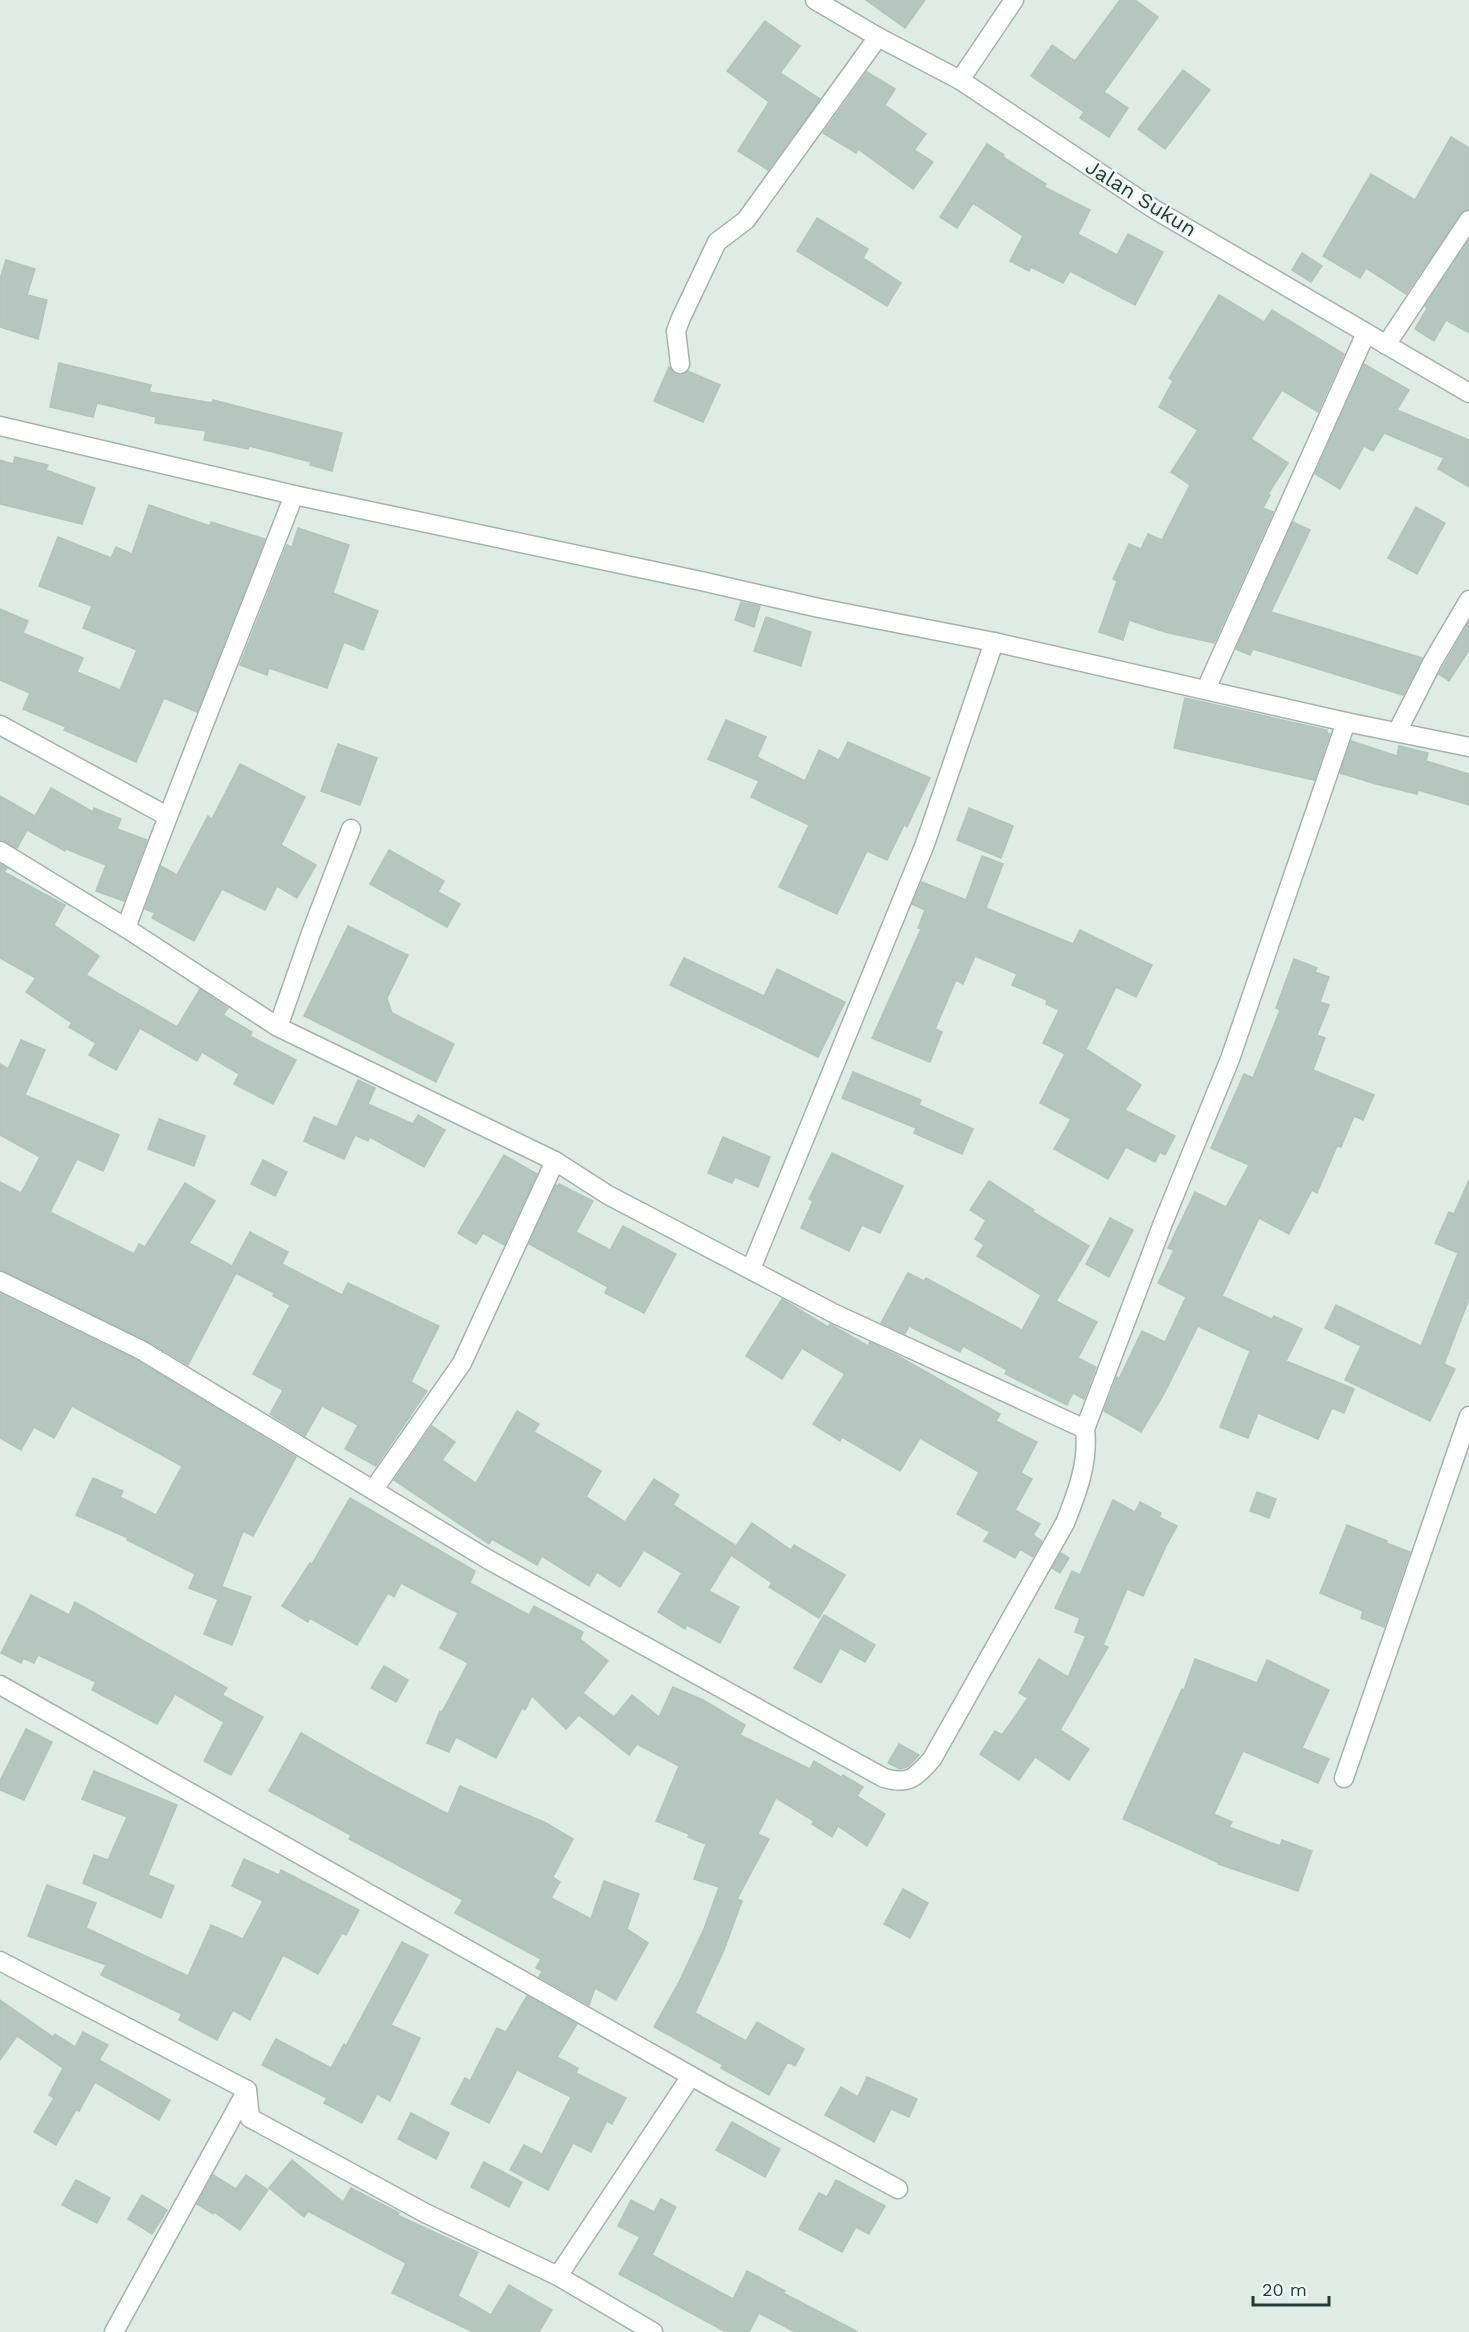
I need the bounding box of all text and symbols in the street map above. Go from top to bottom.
street label: Jalan Sukun [1081,154,1201,242]
scale bar [1253,2269,1330,2307]
text: 20 m [1262,2279,1307,2300]

